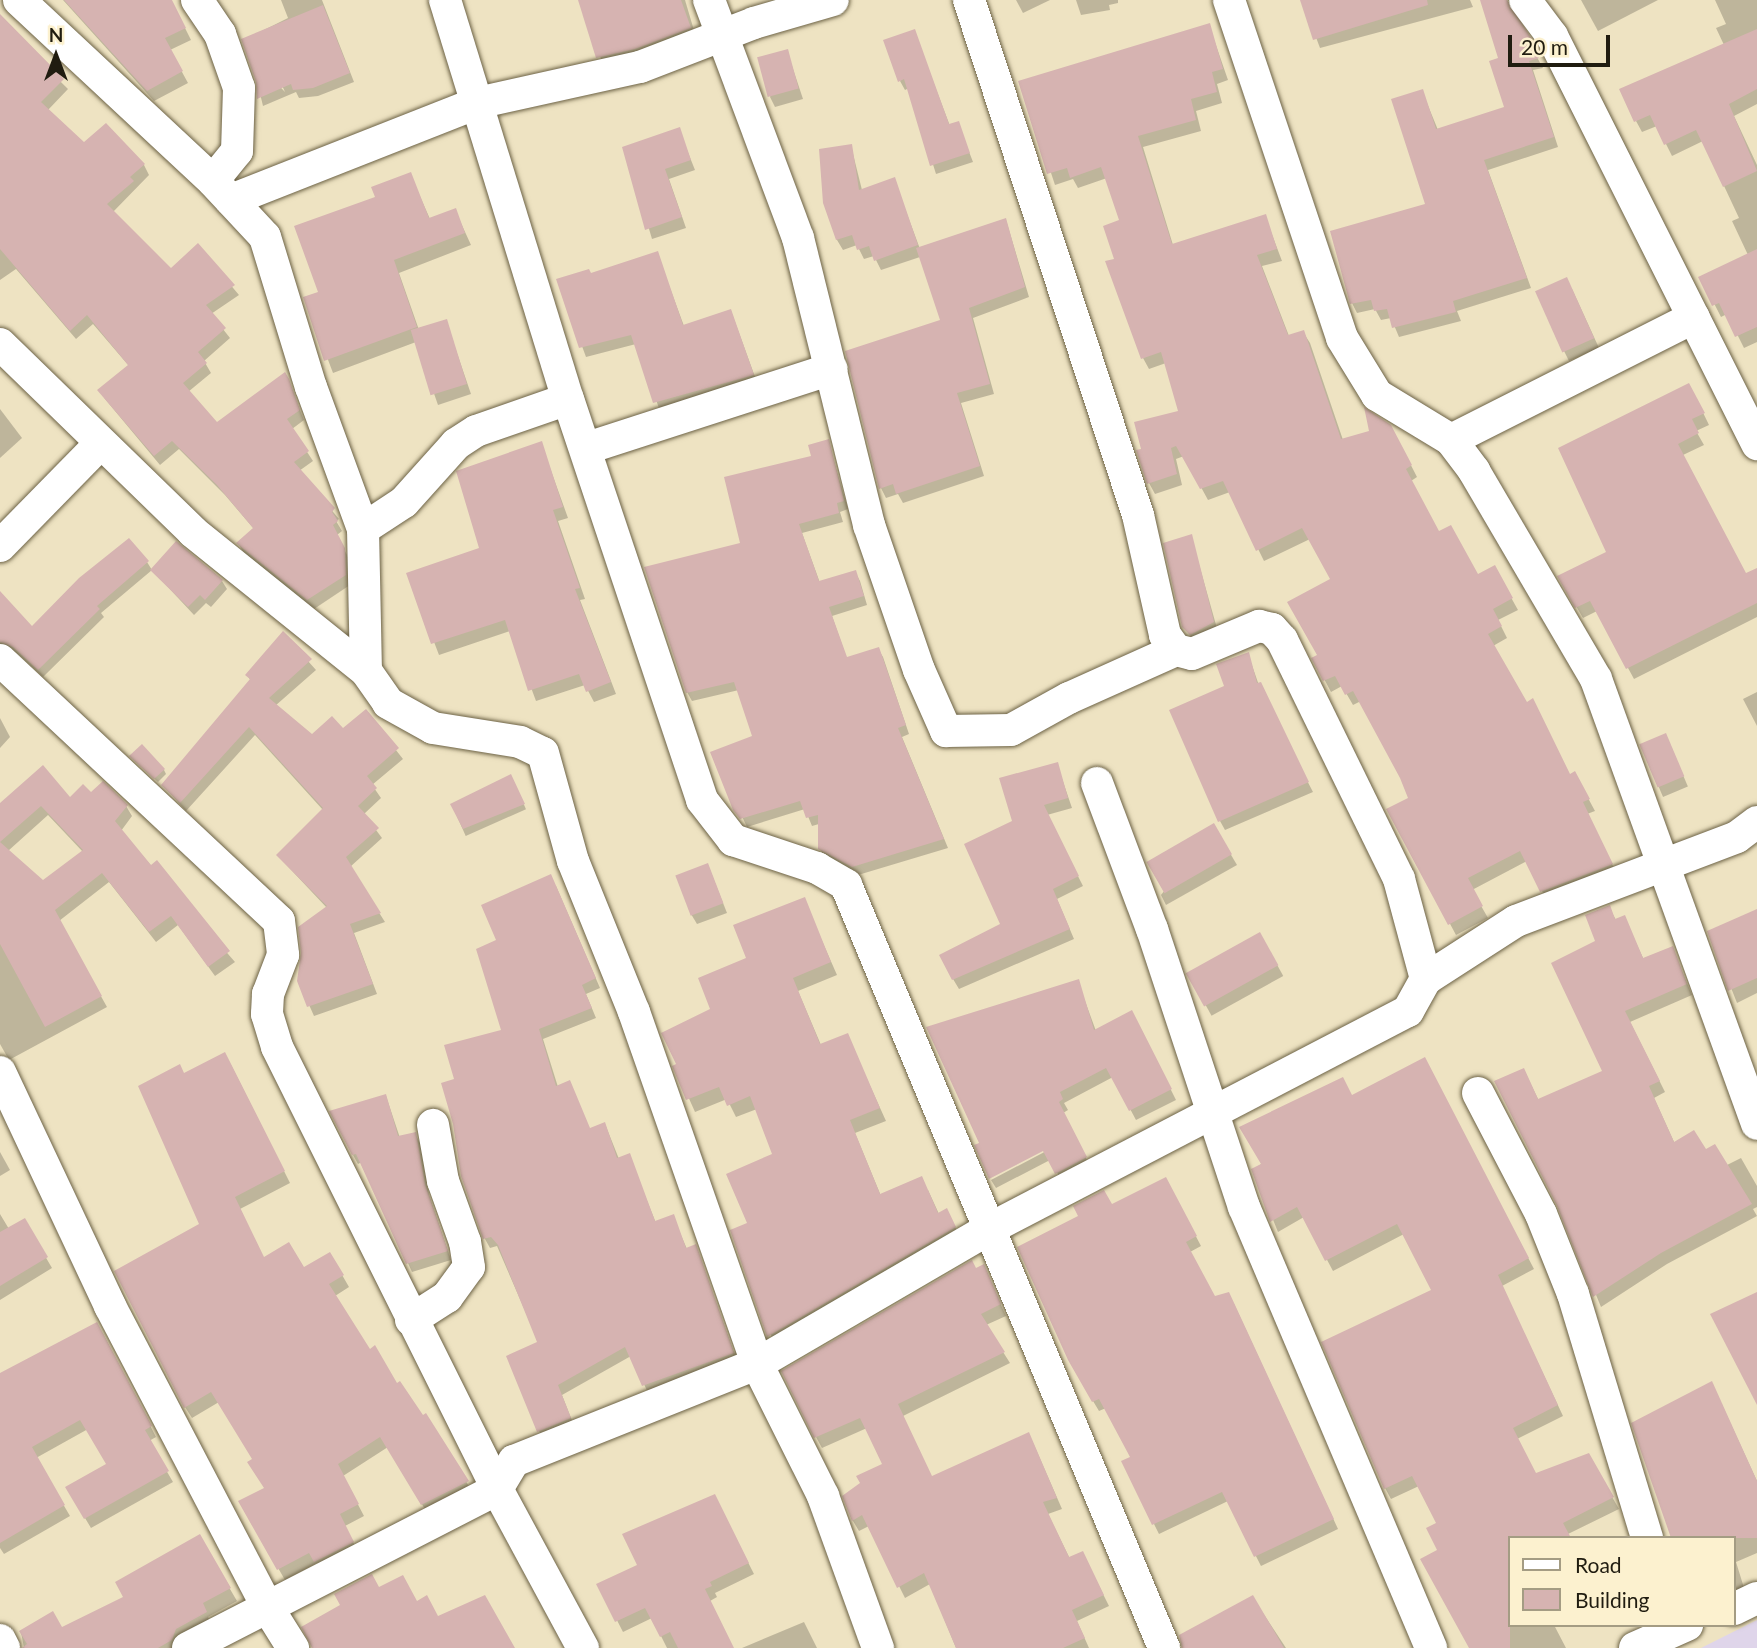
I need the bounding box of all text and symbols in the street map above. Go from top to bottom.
north arrow [21,21,91,91]
scale bar [1512,21,1614,65]
text: N [49,23,63,46]
text: 20 m [1521,34,1568,59]
legend [1508,1536,1736,1627]
text: Road [1575,1552,1622,1577]
text: Building [1575,1587,1650,1612]

